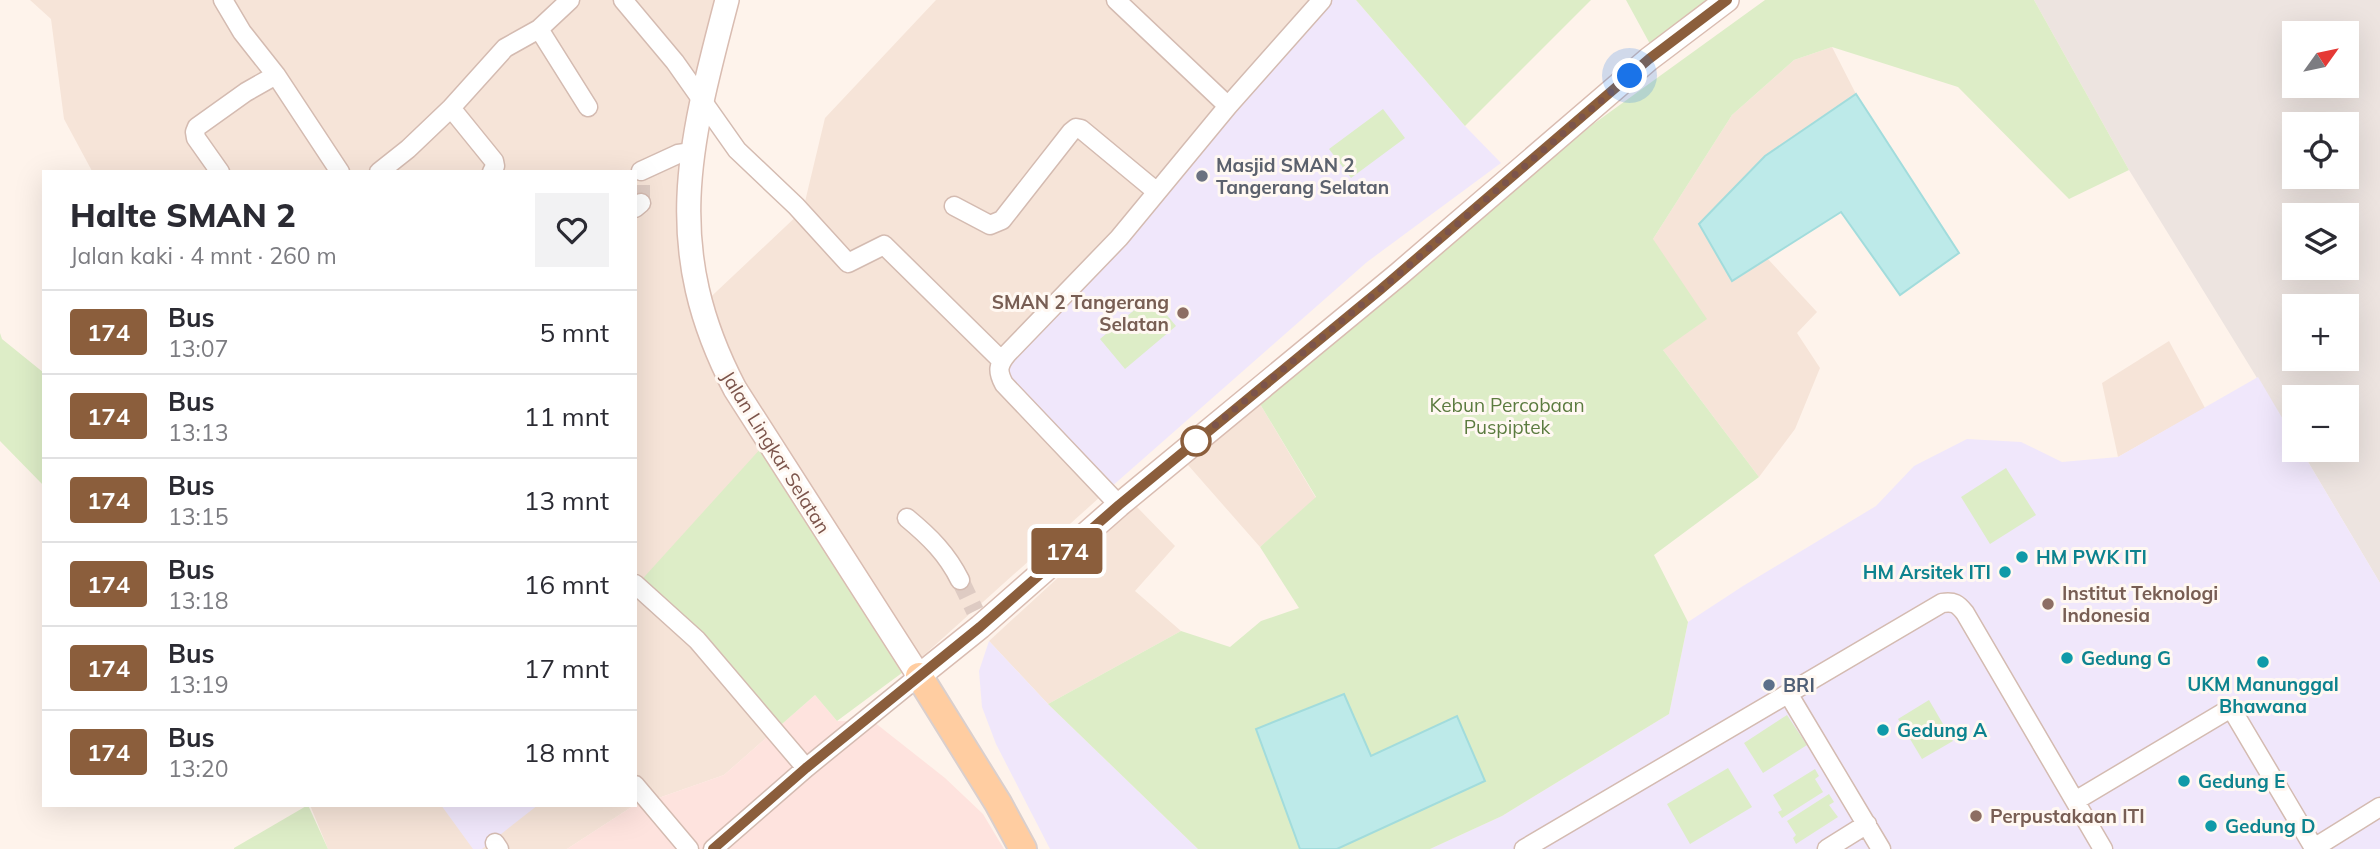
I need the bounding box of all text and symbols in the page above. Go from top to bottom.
north arrow [2282,21,2359,98]
map controls [2282,21,2359,462]
your location [1612,58,1647,93]
button: locate [2282,112,2359,189]
place label: Masjid SMAN 2 Tangerang Selatan [1216,153,1389,199]
marker: Masjid SMAN 2 Tangerang Selatan [1194,168,1210,184]
button: heart [535,193,609,267]
text: Halte SMAN 2 [70,194,296,235]
button: layers [2282,203,2359,280]
text: Jalan kaki · 4 mnt · 260 m [70,241,337,270]
place label: SMAN 2 Tangerang Selatan [992,290,1169,336]
button: + [2282,294,2359,371]
text: Bus [168,301,214,334]
marker: SMAN 2 Tangerang Selatan [1175,305,1191,321]
text: 5 mnt [539,316,609,349]
text: 174 [87,317,130,347]
text: 13:07 [168,334,228,363]
street label: Jalan Lingkar Selatan [716,366,836,538]
text: Bus [168,385,214,418]
button: − [2282,385,2359,462]
park label: Kebun Percobaan Puspiptek [1429,393,1585,439]
text: 11 mnt [524,400,609,433]
text: 174 [87,401,130,431]
text: 13:13 [168,418,228,447]
unlabelled marker [1181,426,1211,456]
text: Bus [168,469,214,502]
text: 13 mnt [524,484,609,517]
text: 174 [87,485,130,515]
text: 13:15 [168,502,228,531]
line badge: 174 [1027,528,1107,574]
text: 174 [1045,536,1089,566]
place label: HM PWK ITI [2036,545,2147,569]
marker: HM PWK ITI [2014,549,2030,565]
text: Bus [168,553,214,586]
place label: HM Arsitek ITI [1863,560,1991,584]
marker: HM Arsitek ITI [1997,564,2013,580]
text: 16 mnt [524,568,609,601]
text: 174 [87,569,130,599]
place label: Institut Teknologi Indonesia [2062,581,2218,627]
text: 13:18 [168,586,228,615]
marker: Institut Teknologi Indonesia [2040,596,2056,612]
text: Bus [168,637,214,670]
place label: Gedung G [2081,646,2171,670]
marker: Gedung G [2059,650,2075,666]
text: 17 mnt [524,652,609,685]
text: 174 [87,653,130,683]
marker: UKM Manunggal Bhawana [2255,654,2271,670]
text: 13:19 [168,670,228,699]
place label: UKM Manunggal Bhawana [2187,672,2339,718]
place label: BRI [1783,673,1815,697]
marker: BRI [1761,677,1777,693]
place label: Gedung A [1897,718,1988,742]
text: Bus [168,721,214,754]
marker: Gedung A [1875,722,1891,738]
text: 18 mnt [524,736,609,769]
text: 174 [87,737,130,767]
text: 13:20 [168,754,228,783]
place label: Gedung E [2198,769,2285,793]
marker: Gedung E [2176,773,2192,789]
place label: Perpustakaan ITI [1990,804,2145,828]
marker: Perpustakaan ITI [1968,808,1984,824]
place label: Gedung D [2225,814,2316,838]
marker: Gedung D [2203,818,2219,834]

